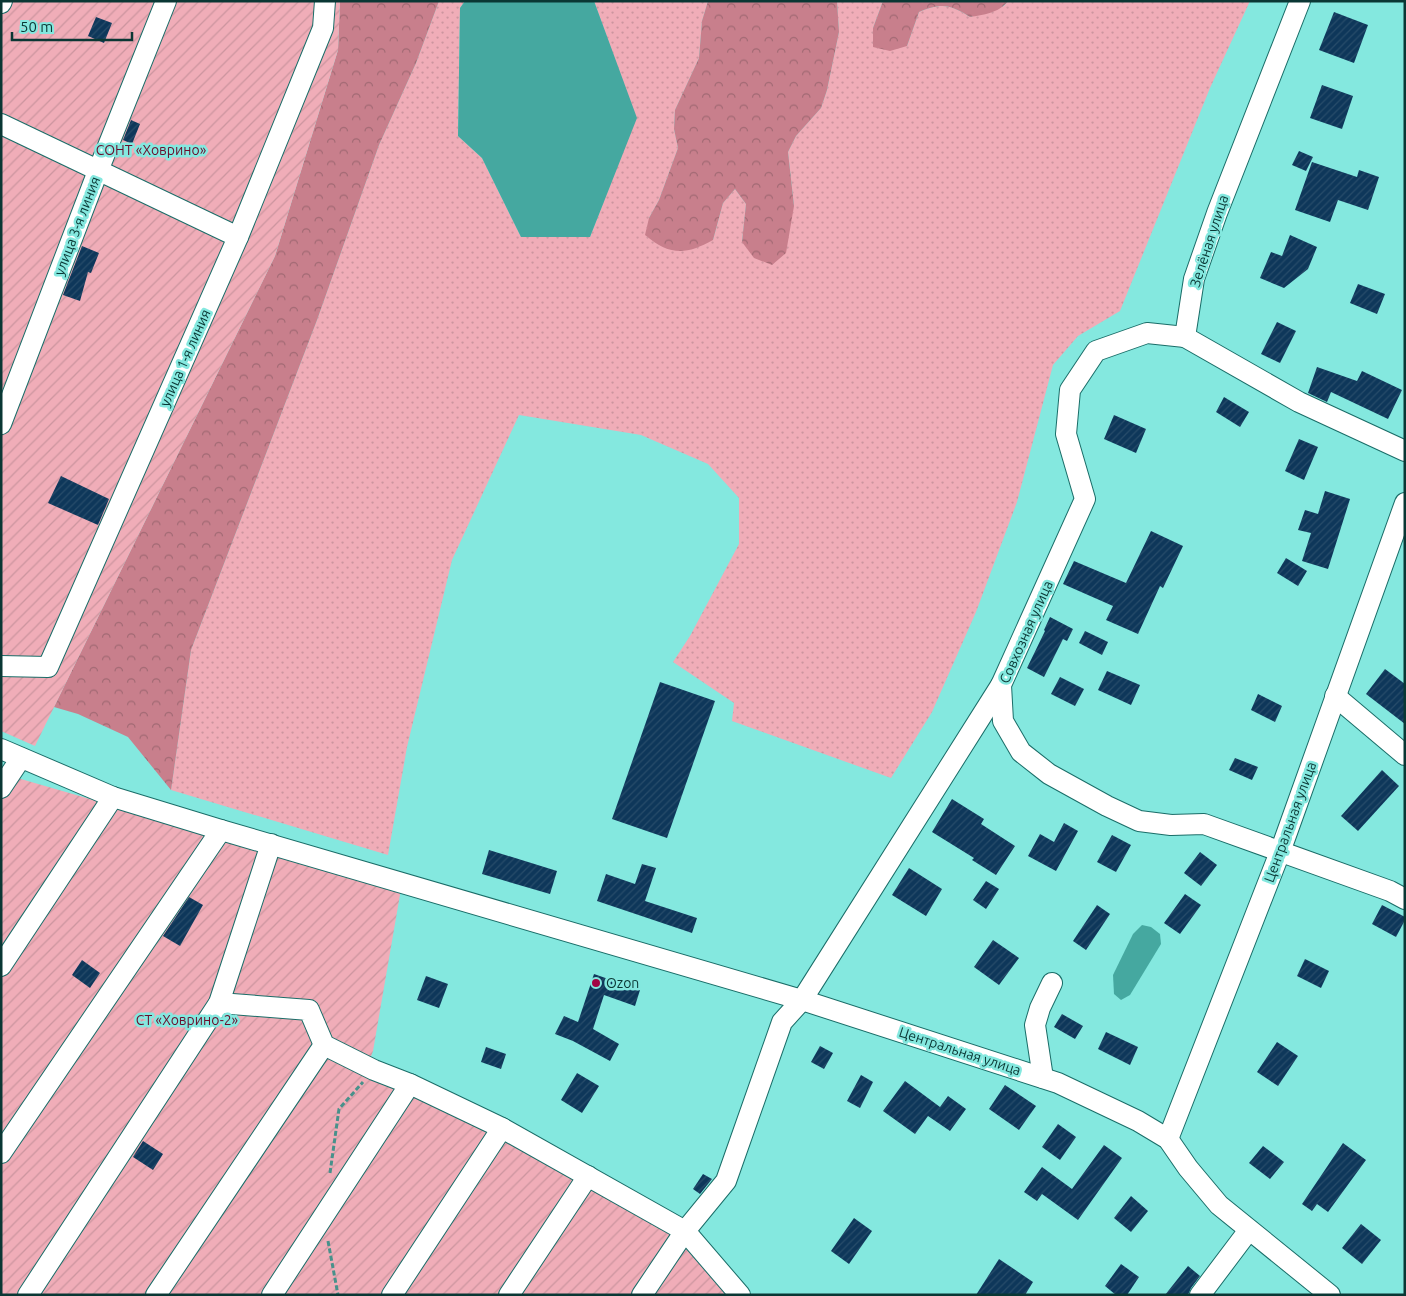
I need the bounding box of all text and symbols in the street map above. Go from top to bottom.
scale bar [12,10,132,42]
text: 50 m [20,18,53,35]
park label: СОНТ «Ховрино» [96,142,207,158]
street label: улица 3-я линия [51,174,103,278]
street label: Зелёная улица [1187,193,1231,289]
street label: улица 1-я линия [156,307,214,409]
street label: Совхозная улица [996,578,1056,686]
street label: Центральная улица [1261,759,1319,885]
place label: Ozon [606,975,639,991]
marker: Ozon [590,977,602,989]
park label: СТ «Ховрино-2» [136,1012,239,1028]
street label: Центральная улица [897,1024,1023,1078]

